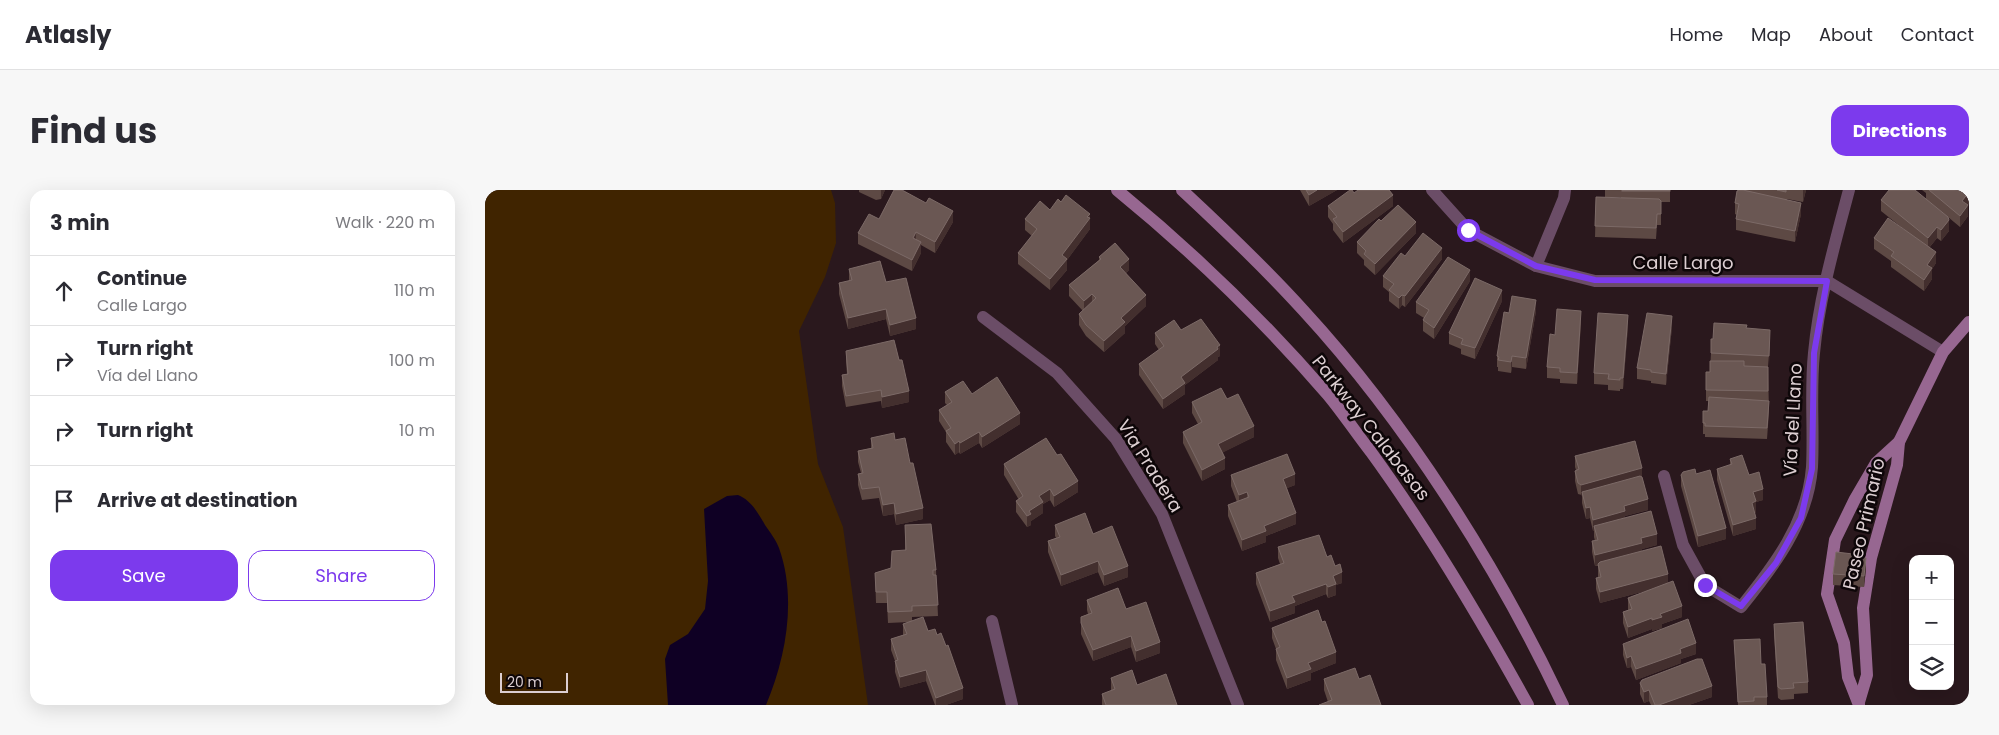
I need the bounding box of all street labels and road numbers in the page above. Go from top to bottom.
street label: Calle Largo [1632,250,1734,275]
street label: Parkway Calabasas [1307,350,1436,506]
street label: Vía del Llano [1777,363,1808,477]
street label: Via Pradera [1112,415,1189,517]
street label: Paseo Primario [1836,456,1891,592]

